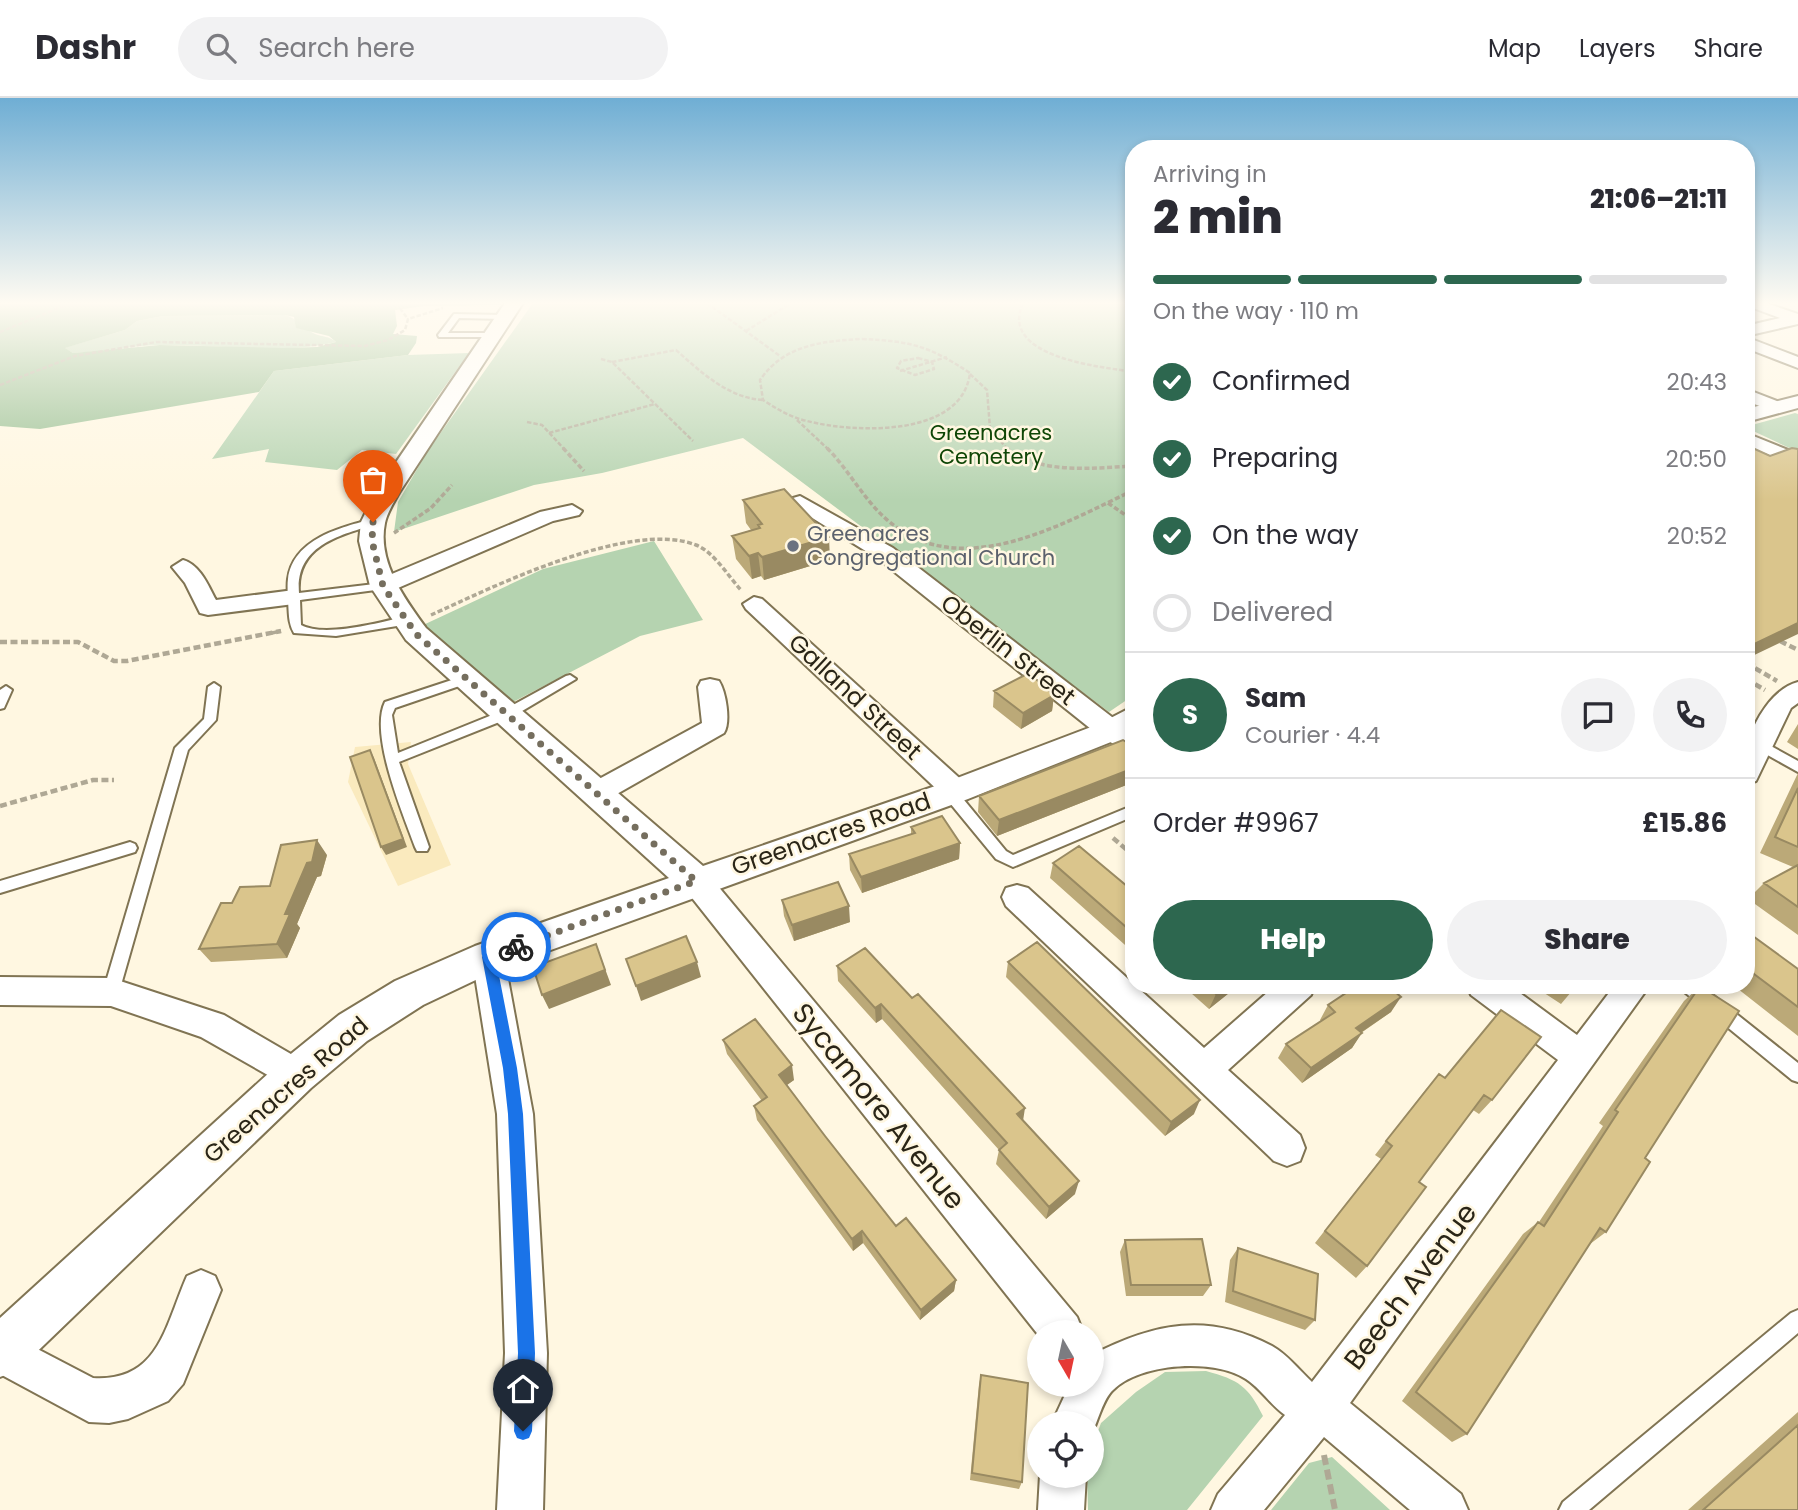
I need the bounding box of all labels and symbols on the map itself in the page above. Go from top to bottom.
park label: Greenacres Cemetery [930,418,1052,471]
pin [343,450,403,522]
place label: Greenacres Congregational Church [807,519,1055,572]
marker: Greenacres Congregational Church [785,538,801,554]
street label: Oberlin Street [934,586,1083,713]
street label: Galland Street [781,626,929,767]
street label: Greenacres Road [727,784,935,883]
courier [481,912,551,982]
street label: Sycamore Avenue [783,995,974,1218]
street label: Greenacres Road [196,1009,375,1171]
street label: Beech Avenue [1335,1195,1486,1378]
north arrow [1027,1320,1104,1396]
pin [493,1359,553,1431]

